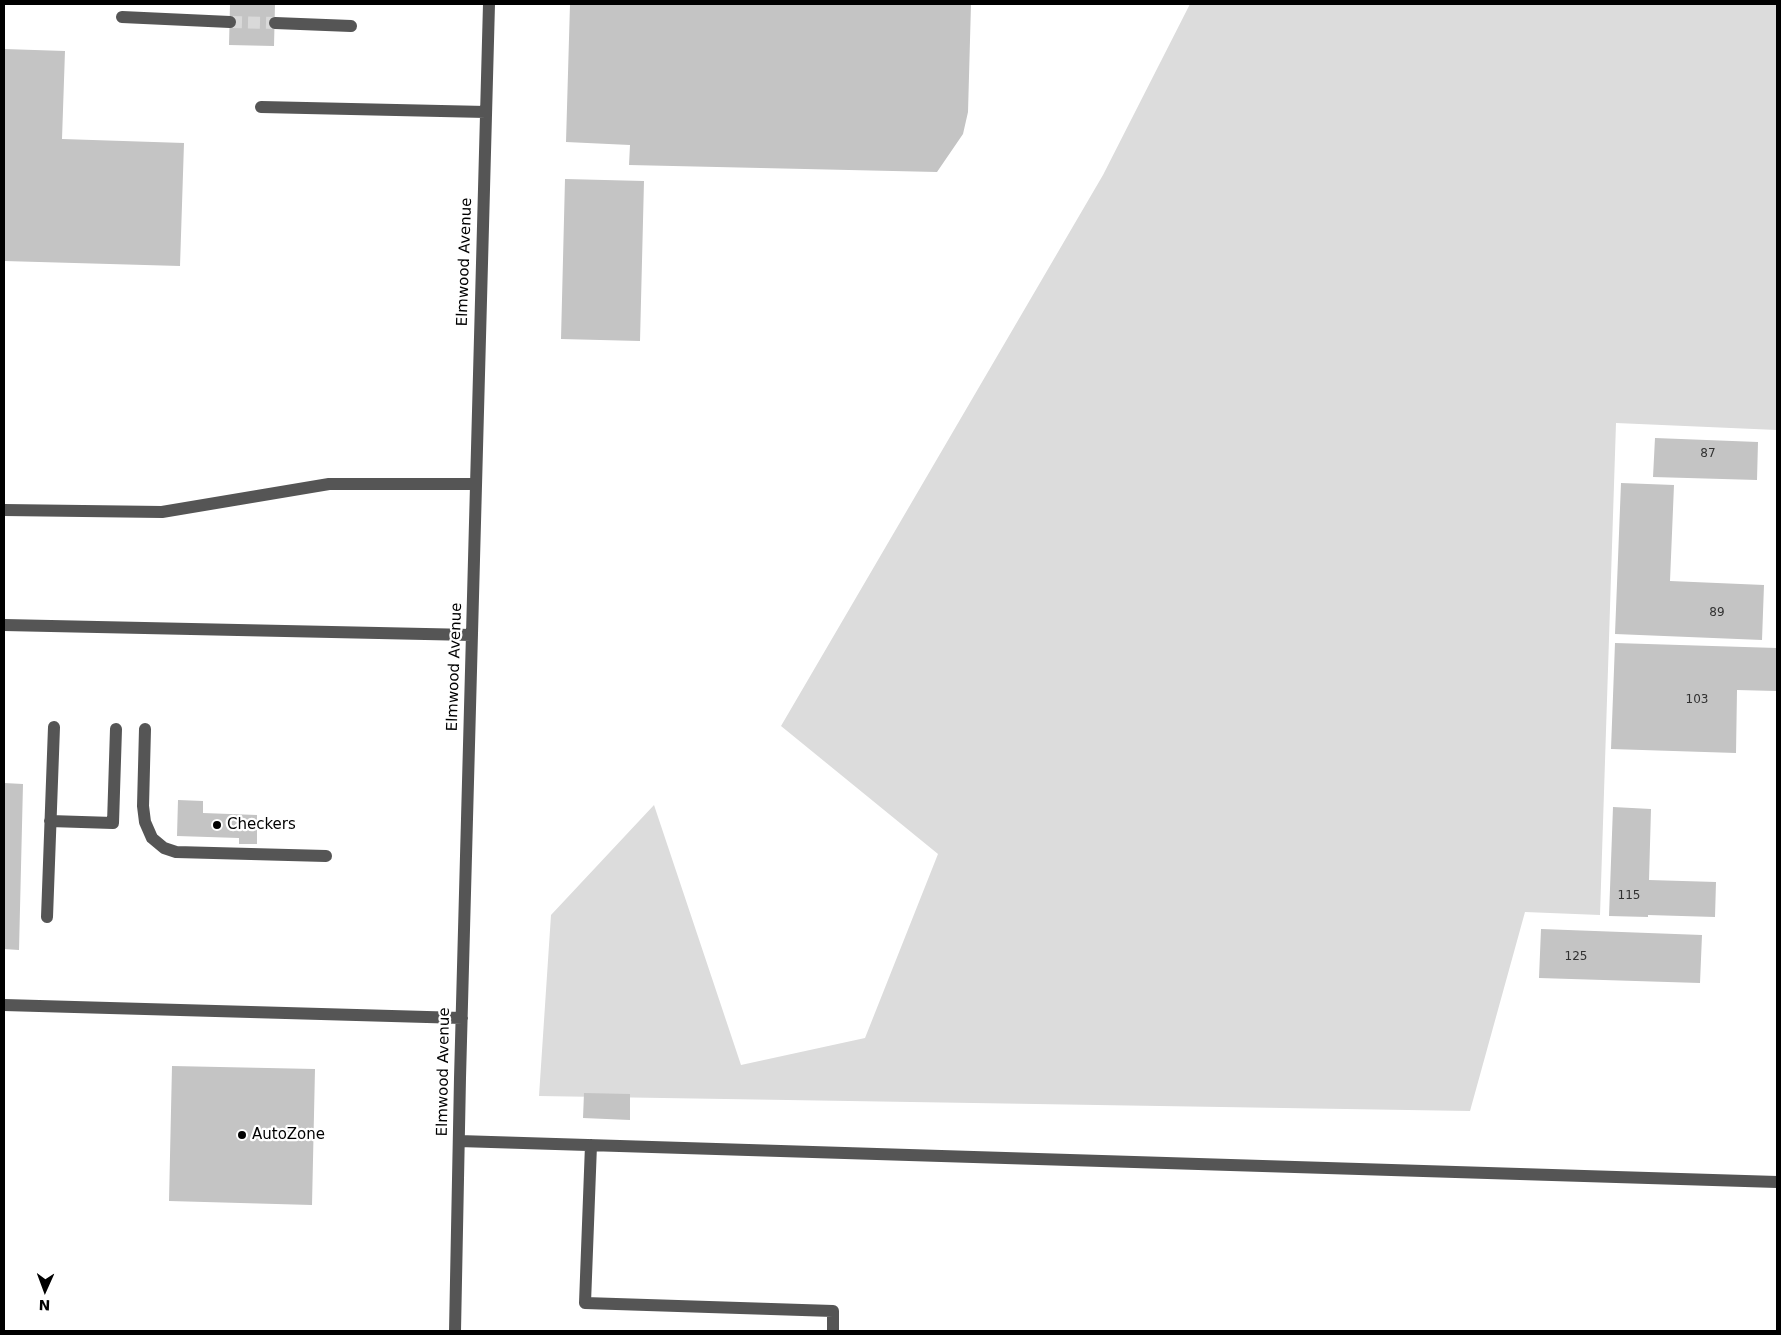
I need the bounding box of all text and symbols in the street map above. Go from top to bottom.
street label: Elmwood Avenue [454,197,476,327]
house number: 87 [1700,447,1716,461]
street label: Elmwood Avenue [444,602,466,732]
house number: 89 [1709,606,1725,620]
house number: 103 [1686,693,1708,707]
place label: Checkers [227,816,296,834]
marker: Checkers [211,819,223,831]
house number: 115 [1618,889,1640,903]
house number: 125 [1565,950,1587,964]
street label: Elmwood Avenue [434,1007,454,1137]
place label: AutoZone [252,1126,325,1144]
marker: AutoZone [236,1129,248,1141]
north arrow [20,1265,70,1315]
text: N [38,1297,51,1313]

